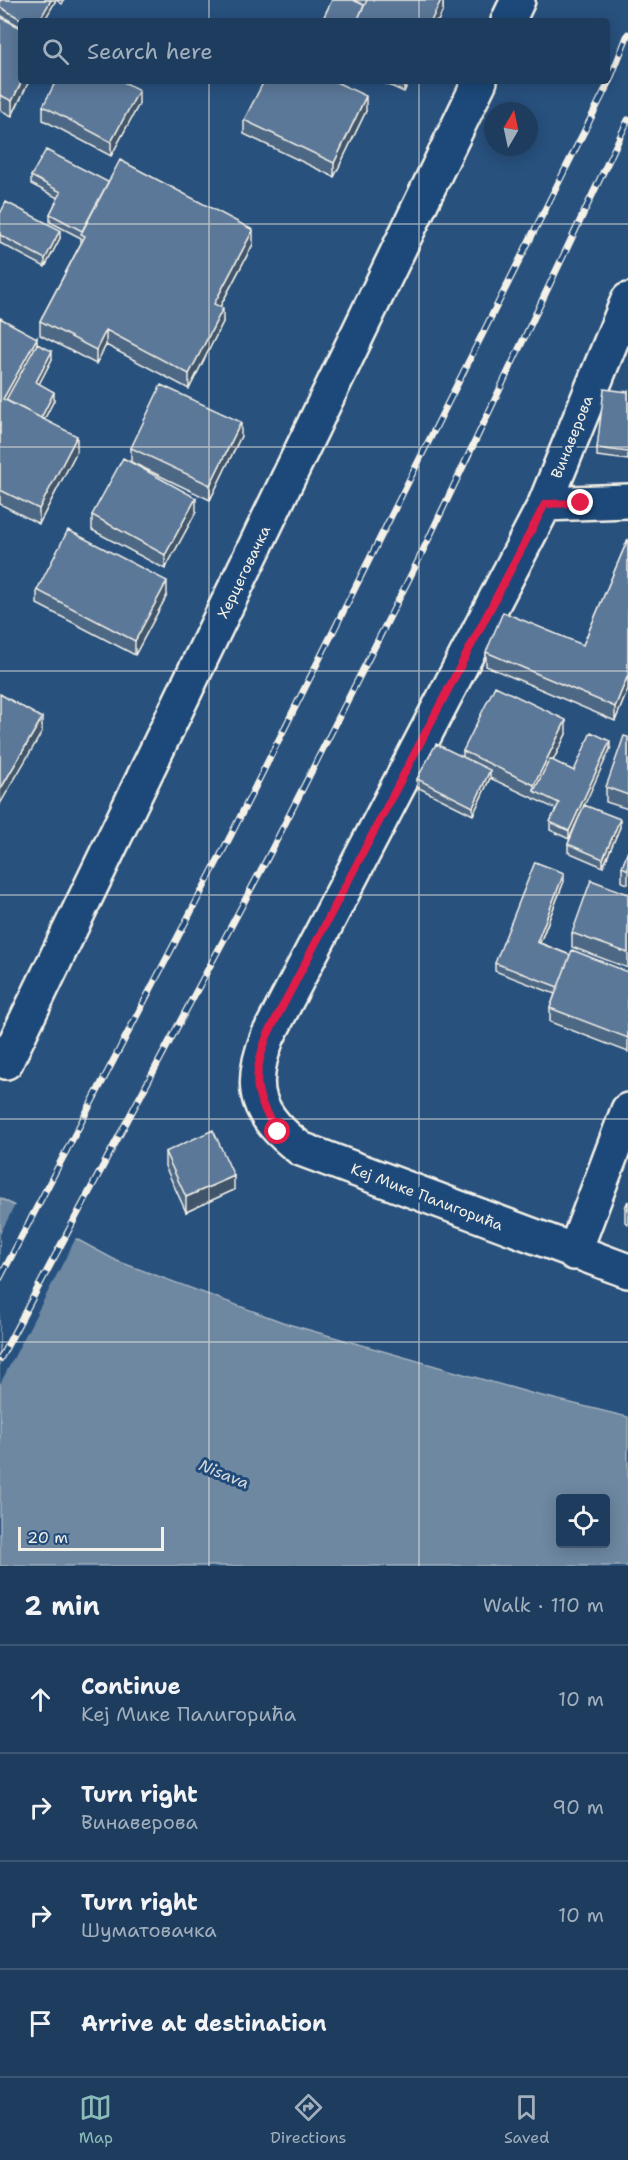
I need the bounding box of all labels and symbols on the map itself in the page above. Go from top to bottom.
north arrow [484,102,538,156]
street label: Винаверова [546,392,598,481]
route end [567,489,593,515]
street label: Херцеговачка [213,522,275,622]
route start [264,1118,290,1144]
street label: Кеј Мике Палигорића [348,1159,507,1236]
water label: Nisava [196,1454,252,1494]
scale bar [18,1524,164,1552]

